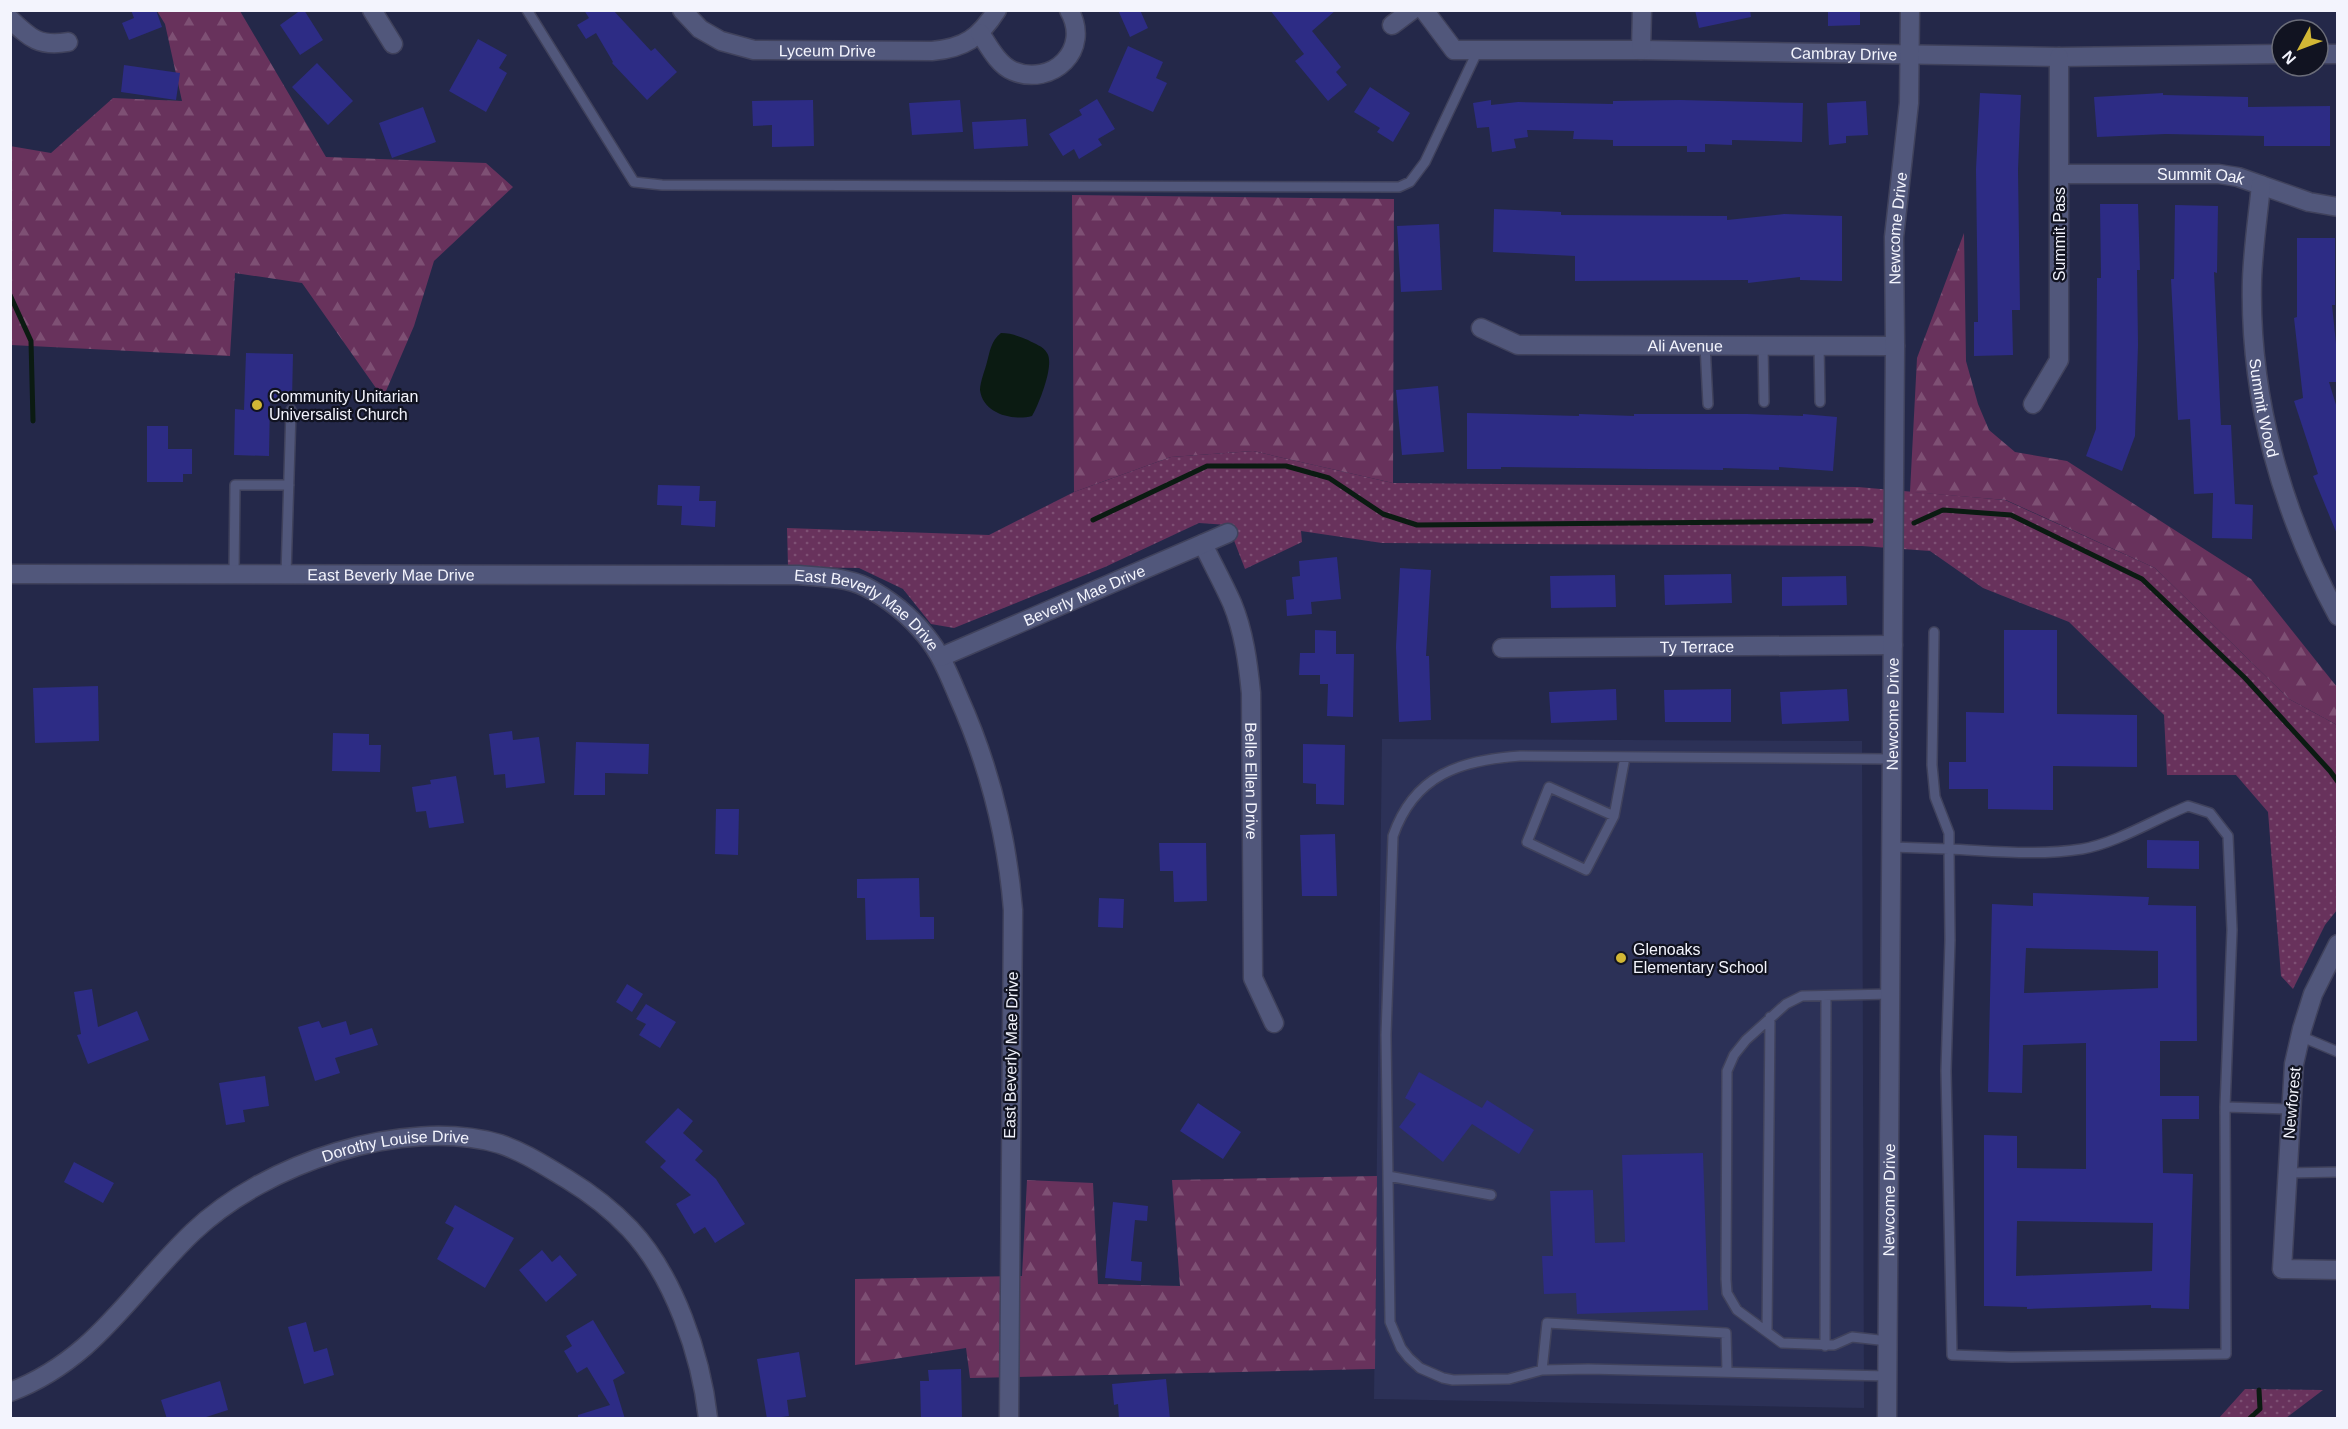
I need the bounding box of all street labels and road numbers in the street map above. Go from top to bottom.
street label: Lyceum Drive [779,42,876,59]
street label: Cambray Drive [1790,44,1898,63]
street label: Summit Oak [2157,165,2248,188]
street label: Newcome Drive [1885,171,1910,285]
street label: Summit Pass [2051,187,2068,281]
street label: Ali Avenue [1648,337,1723,354]
street label: Summit Wood [2247,357,2282,459]
street label: Beverly Mae Drive [1021,561,1148,629]
street label: East Beverly Mae Drive [307,566,475,583]
street label: East Beverly Mae Drive [794,566,943,654]
street label: Ty Terrace [1660,638,1734,655]
street label: Newcome Drive [1883,657,1901,771]
street label: Belle Ellen Drive [1243,722,1261,840]
street label: East Beverly Mae Drive [1001,971,1021,1139]
street label: Newforest [2280,1066,2304,1140]
street label: Dorothy Louise Drive [320,1127,470,1165]
street label: Newcome Drive [1880,1143,1898,1257]

